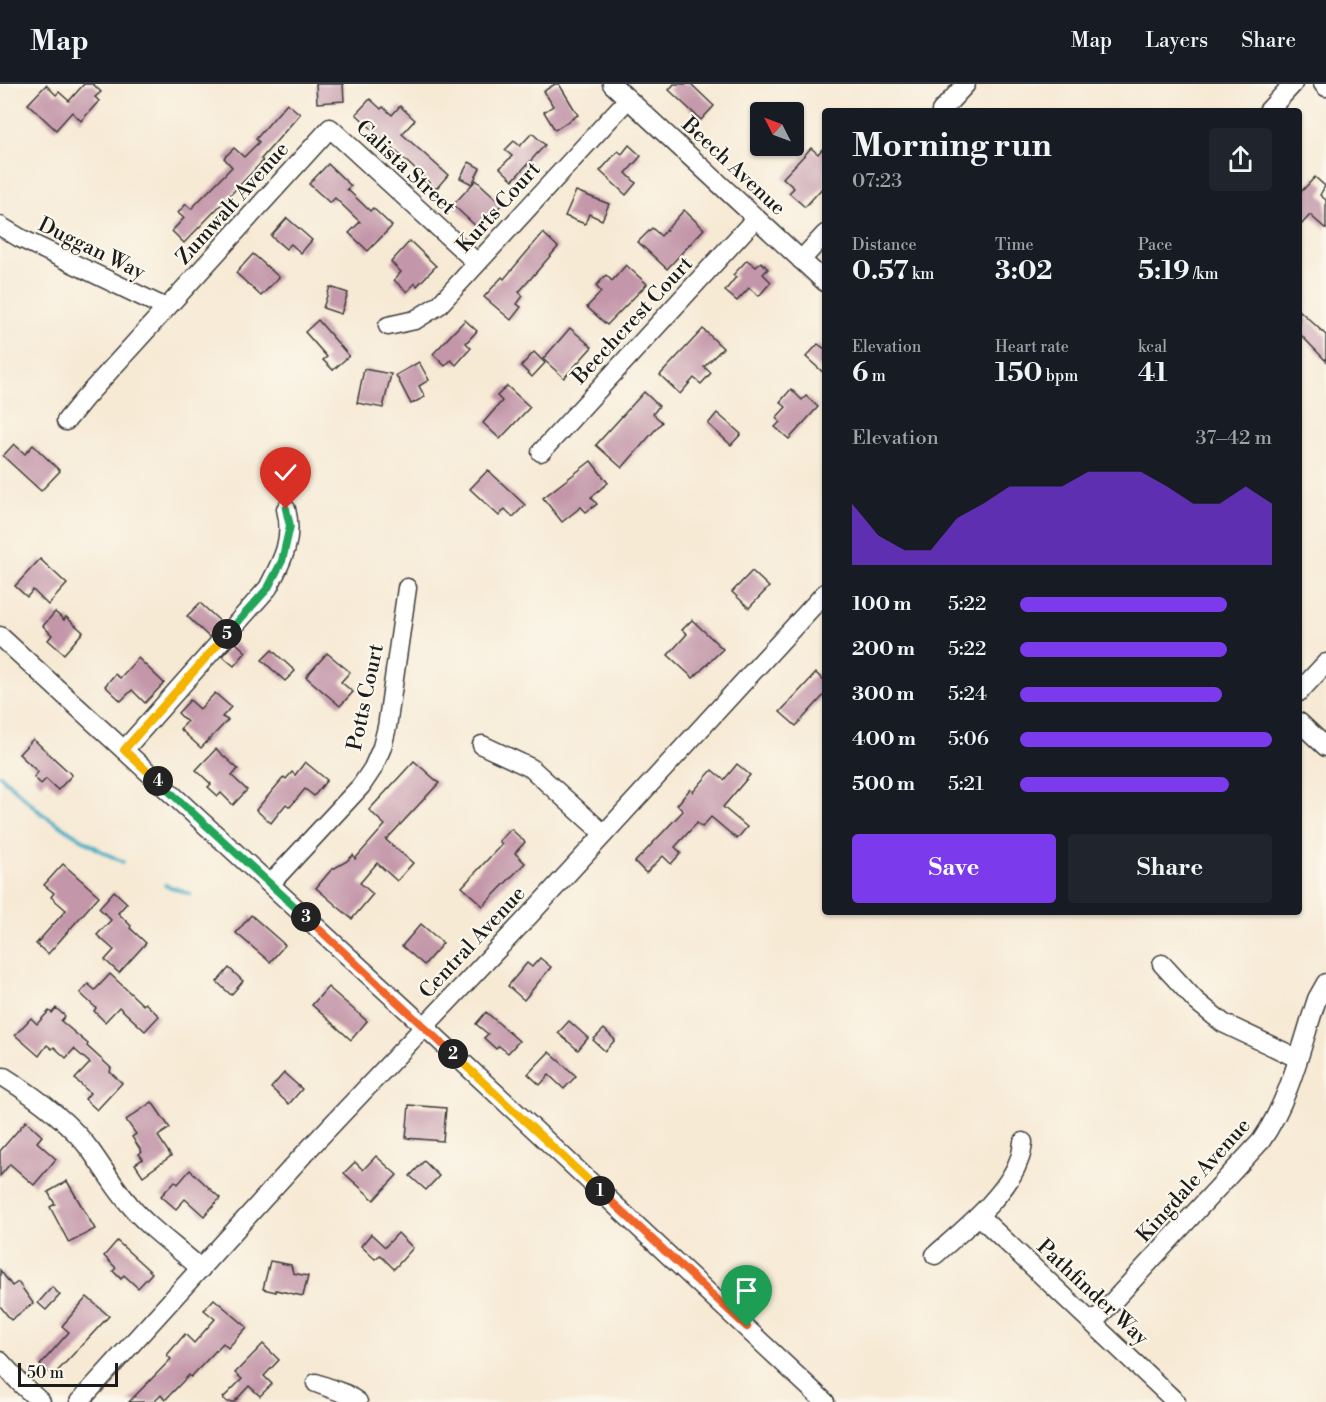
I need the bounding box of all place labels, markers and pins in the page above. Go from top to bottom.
pin [260,447,311,509]
pin: 5 [212,619,242,649]
pin: 4 [143,766,173,796]
pin: 3 [291,902,321,932]
pin: 2 [438,1039,468,1069]
pin: 1 [585,1176,615,1206]
pin [721,1265,772,1327]

